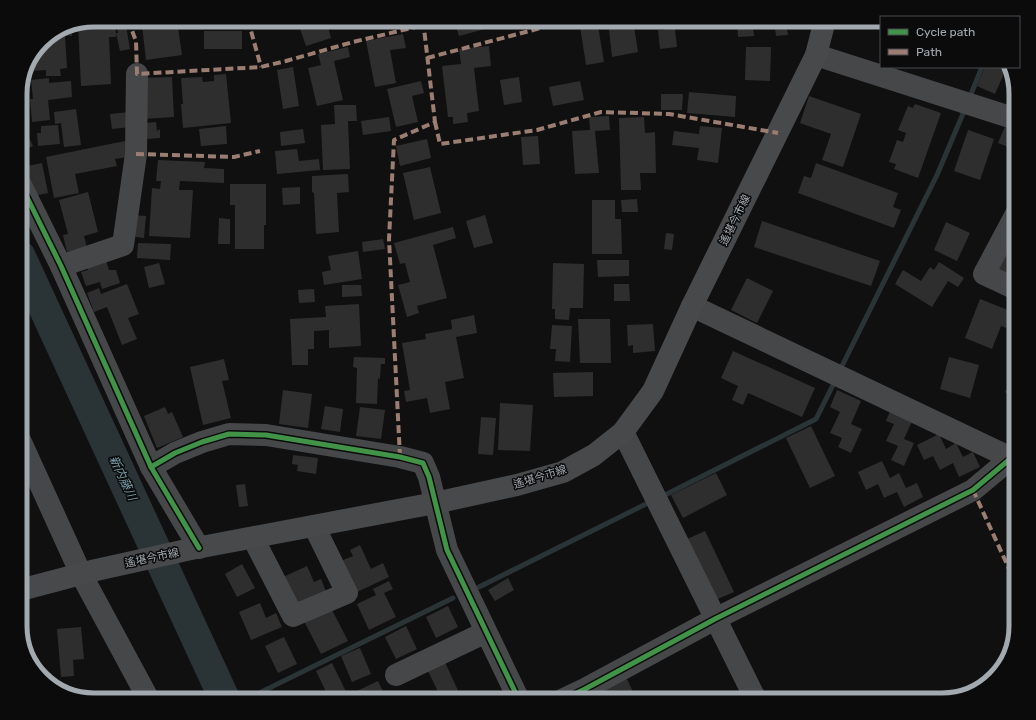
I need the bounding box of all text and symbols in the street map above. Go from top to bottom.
legend [880,16,1020,68]
text: Cycle path [916,25,975,39]
text: Path [916,45,942,59]
street label: 遙堪今市線 [717,192,753,248]
water label: 新内藤川 [107,453,140,505]
street label: 遙堪今市線 [512,463,568,491]
street label: 遙堪今市線 [124,546,180,570]

